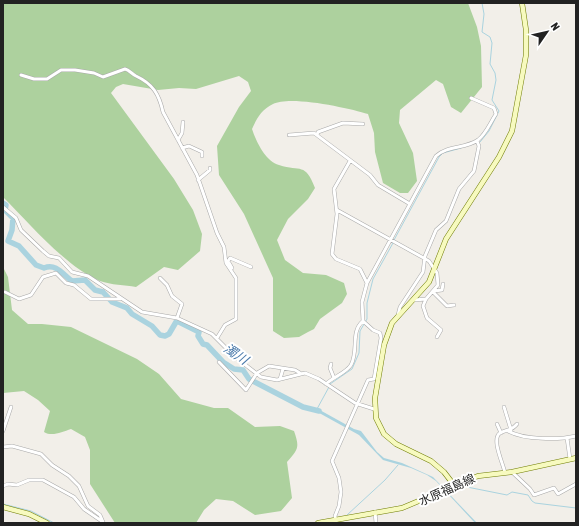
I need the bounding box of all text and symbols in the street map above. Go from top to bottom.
north arrow [527,12,567,52]
text: N [548,20,562,32]
water label: 濁川 [221,341,253,369]
street label: 水原福島線 [417,471,477,509]

